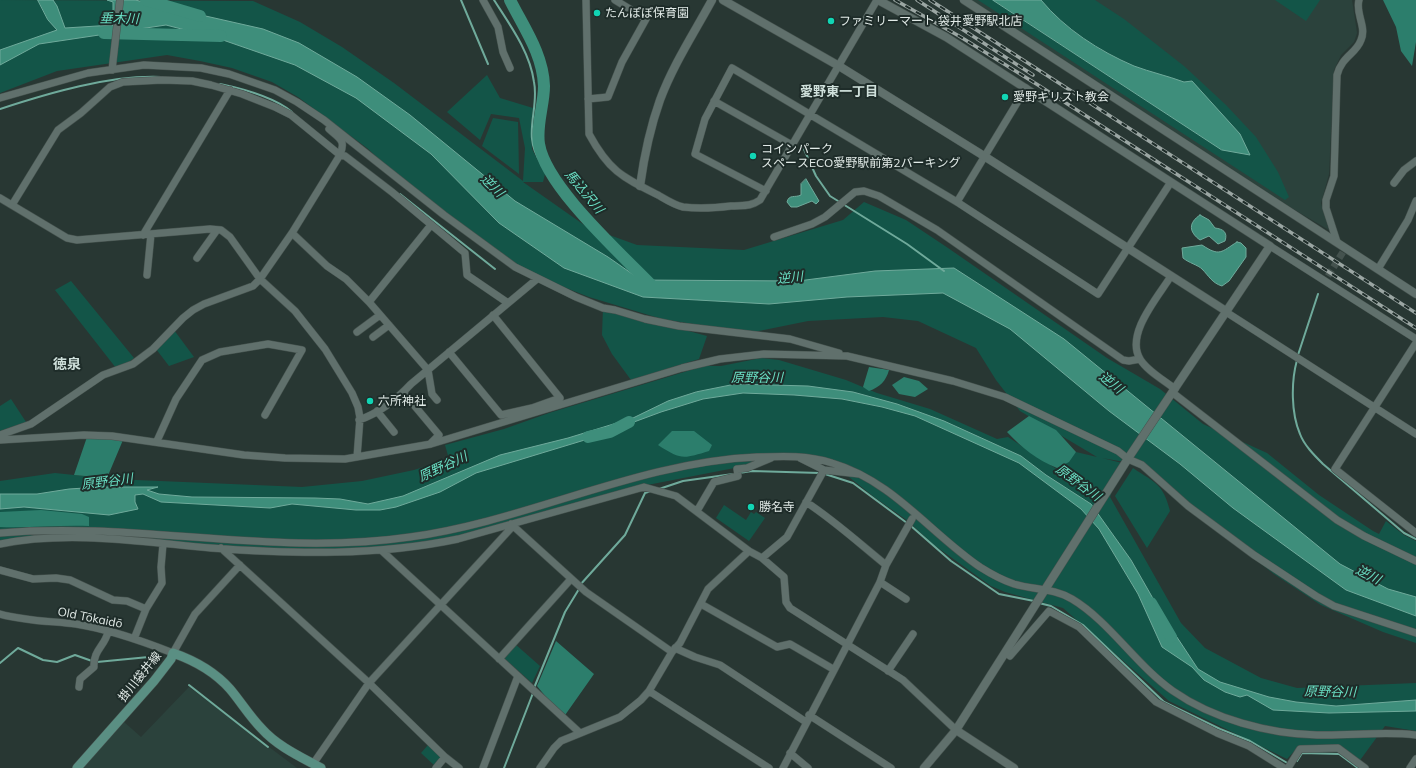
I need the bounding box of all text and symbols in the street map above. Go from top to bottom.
place label: たんぽぽ保育園 [605,6,689,20]
marker: たんぽぽ保育園 [592,8,602,18]
water label: 垂木川 [99,11,139,27]
place label: ファミリーマート 袋井愛野駅北店 [839,14,1022,28]
marker: ファミリーマート 袋井愛野駅北店 [826,16,836,26]
district label: 愛野東一丁目 [800,84,878,100]
place label: 愛野キリスト教会 [1013,90,1109,104]
marker: 愛野キリスト教会 [1000,92,1010,102]
place label: コインパーク スペースECO愛野駅前第2パーキング [761,142,960,170]
marker: コインパーク スペースECO愛野駅前第2パーキング [748,151,758,161]
water label: 馬込沢川 [561,167,607,217]
water label: 逆川 [477,171,507,201]
water label: 逆川 [776,269,804,287]
district label: 徳泉 [53,357,81,373]
water label: 逆川 [1096,369,1126,397]
water label: 原野谷川 [731,370,783,386]
place label: 六所神社 [378,394,426,408]
marker: 六所神社 [365,396,375,406]
water label: 原野谷川 [416,449,470,485]
water label: 原野谷川 [1052,461,1104,505]
water label: 原野谷川 [80,471,134,493]
place label: 勝名寺 [759,500,795,514]
marker: 勝名寺 [746,502,756,512]
water label: 逆川 [1353,562,1383,588]
street label: Old Tōkaidō [56,605,124,631]
street label: 掛川袋井線 [116,649,164,705]
water label: 原野谷川 [1304,684,1356,700]

